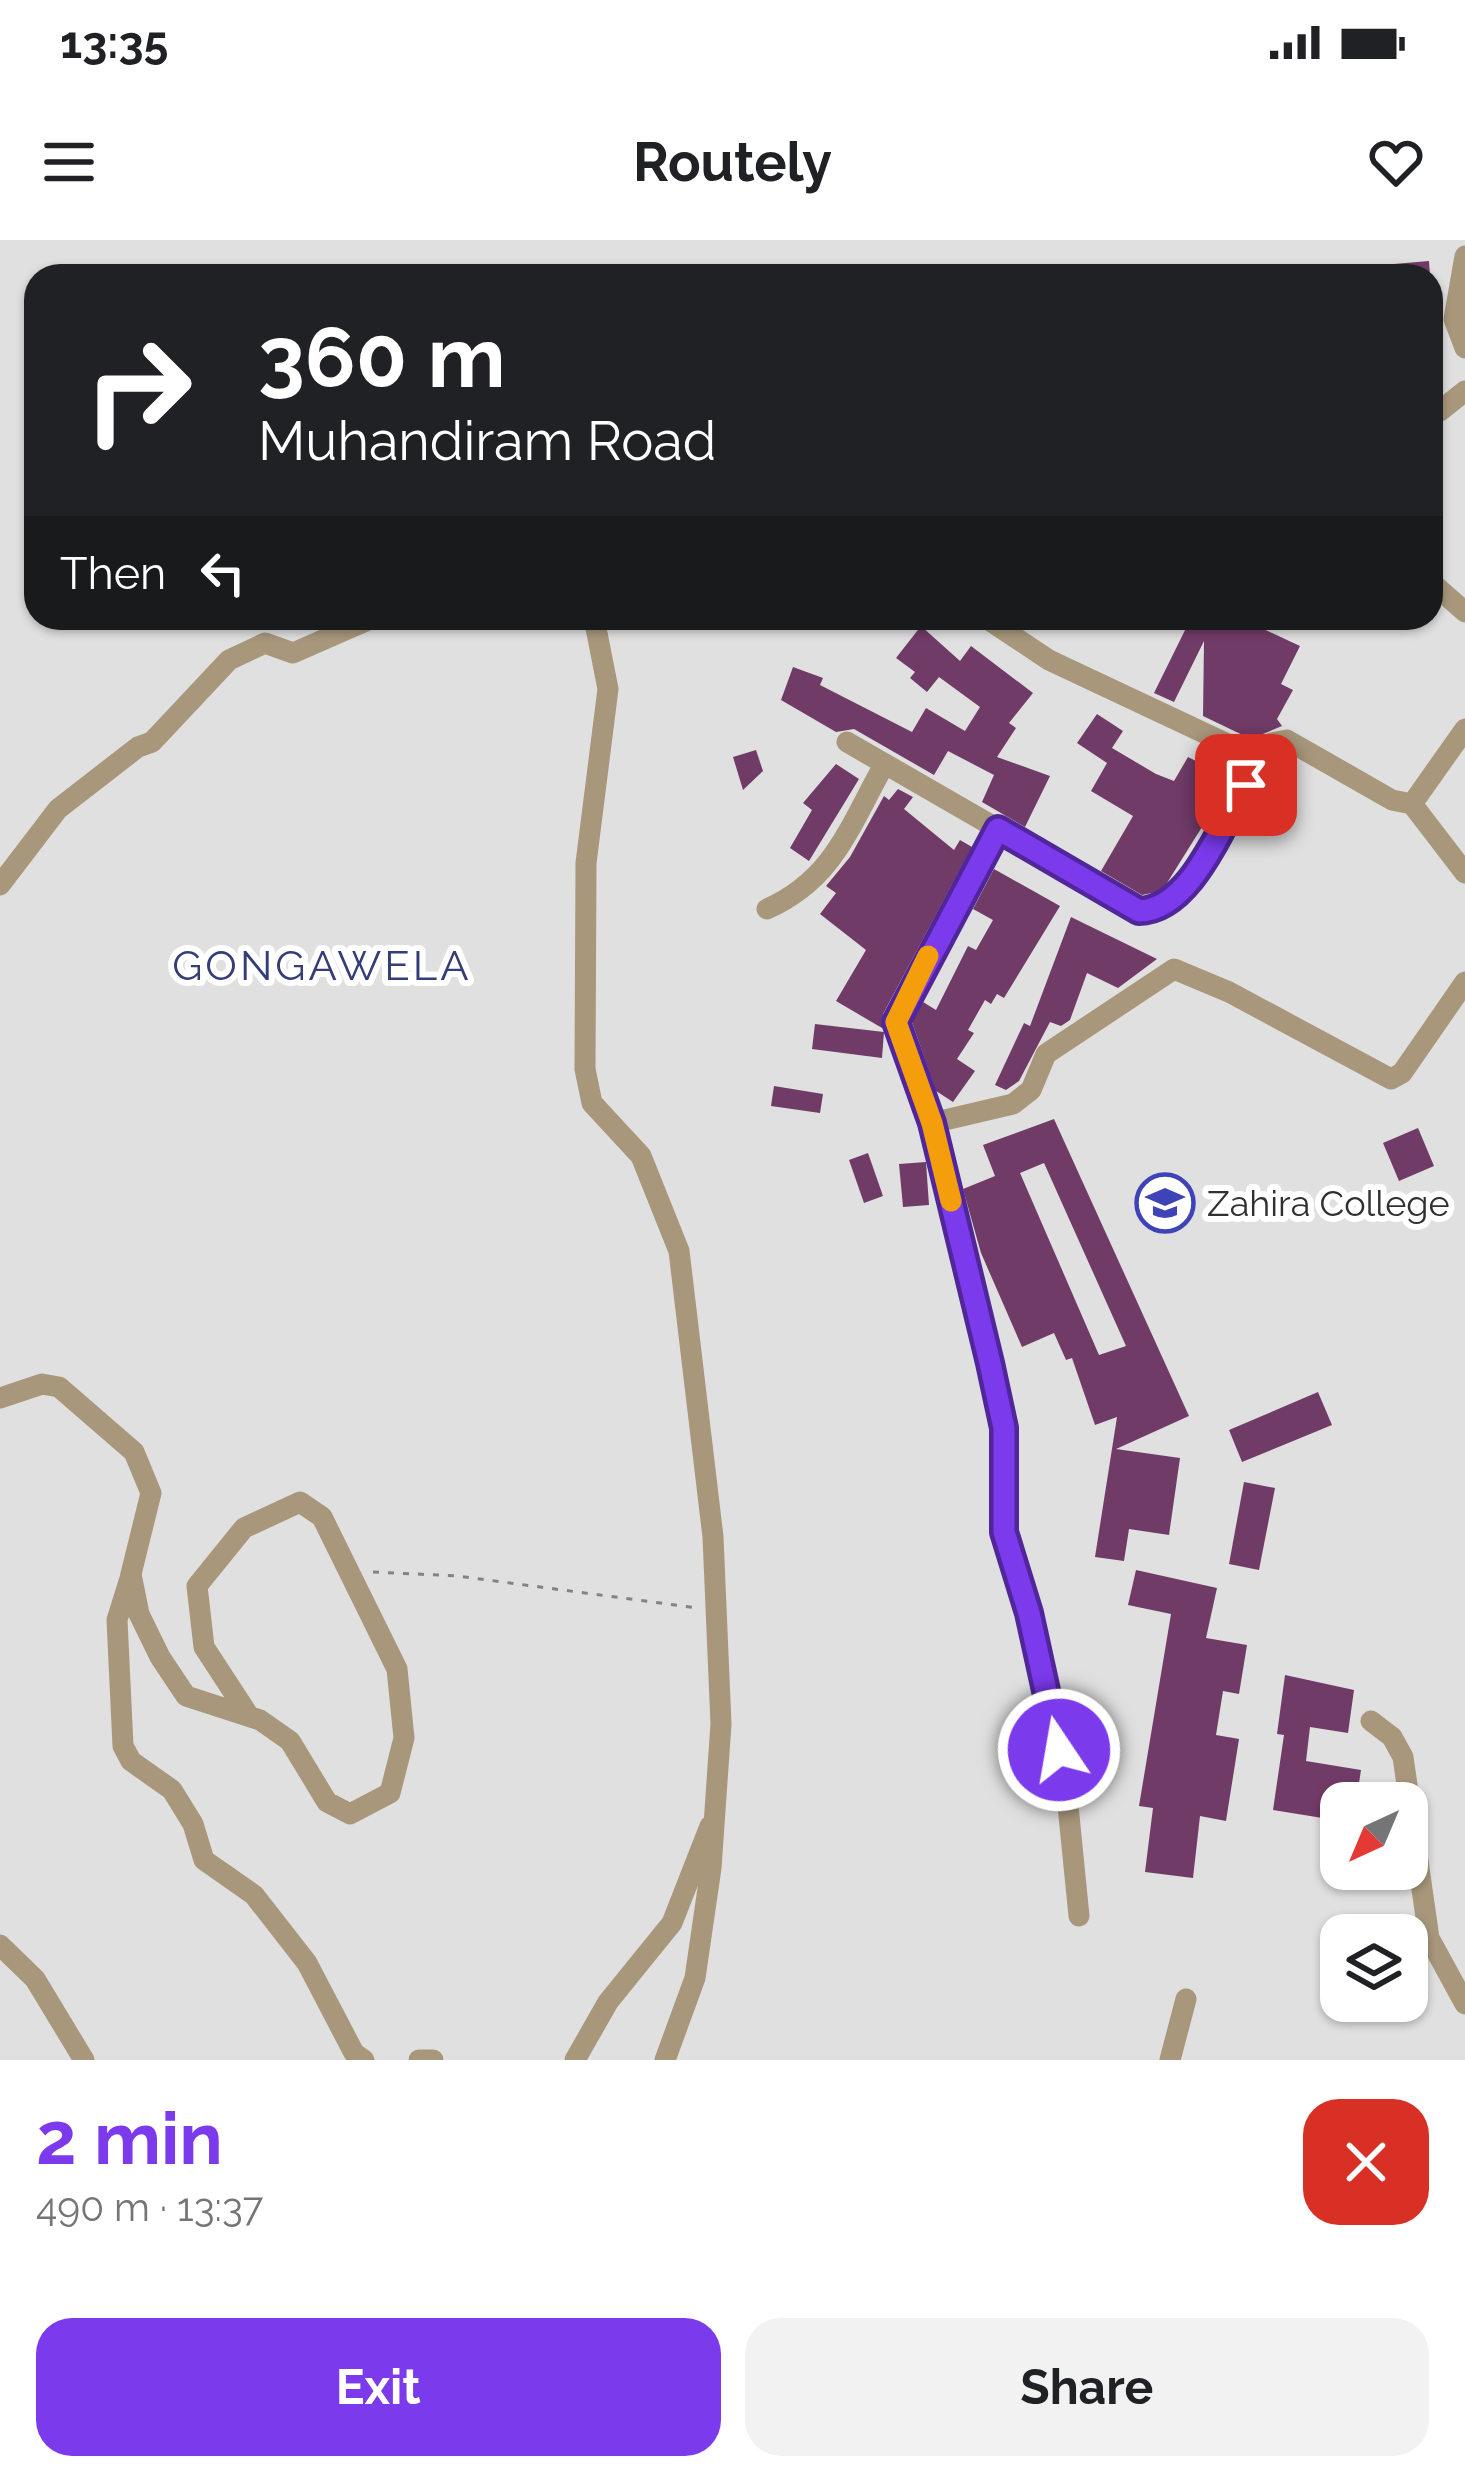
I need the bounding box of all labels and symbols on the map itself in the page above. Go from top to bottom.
pin [1195,734,1297,836]
district label: GONGAWELA [172,941,472,990]
school or university icon: Zahira College [1134,1172,1196,1234]
place label: Zahira College [1207,1182,1450,1224]
position arrow [996,1687,1122,1813]
north arrow [1320,1782,1428,1890]

